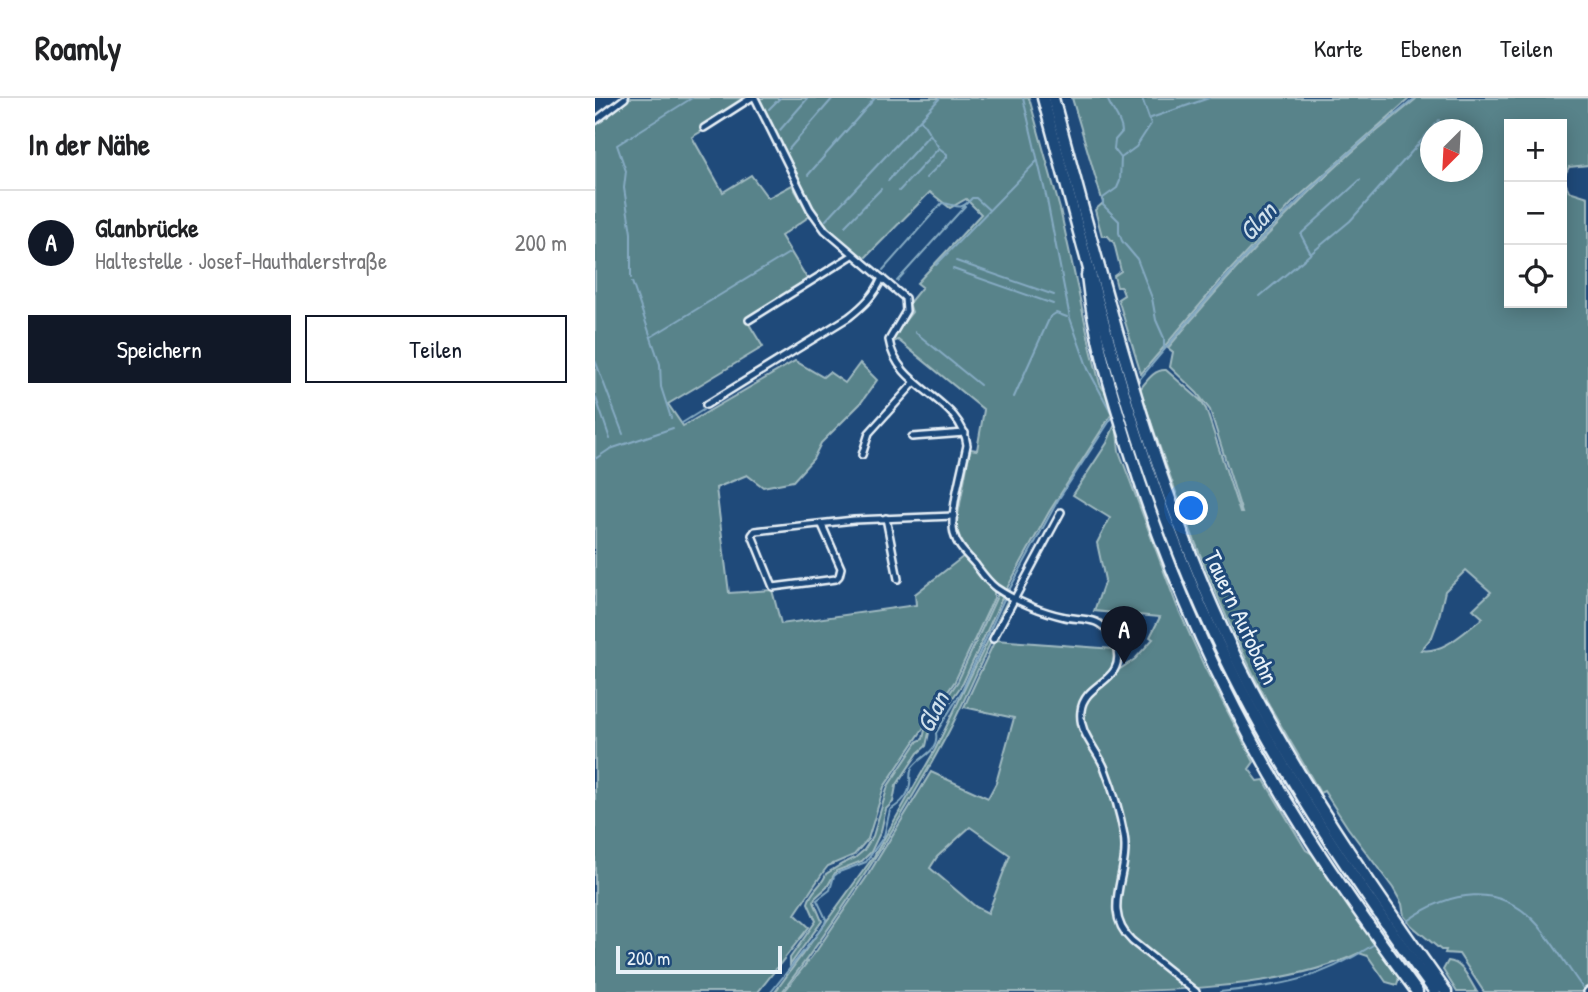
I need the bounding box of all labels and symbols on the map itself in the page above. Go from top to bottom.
north arrow [1420,119,1483,182]
water label: Glan [1230,192,1285,248]
your location [1174,491,1208,525]
street label: Tauern Autobahn [1197,545,1287,689]
pin: A [1101,606,1147,664]
water label: Glan [907,684,958,738]
scale bar [616,943,782,975]

